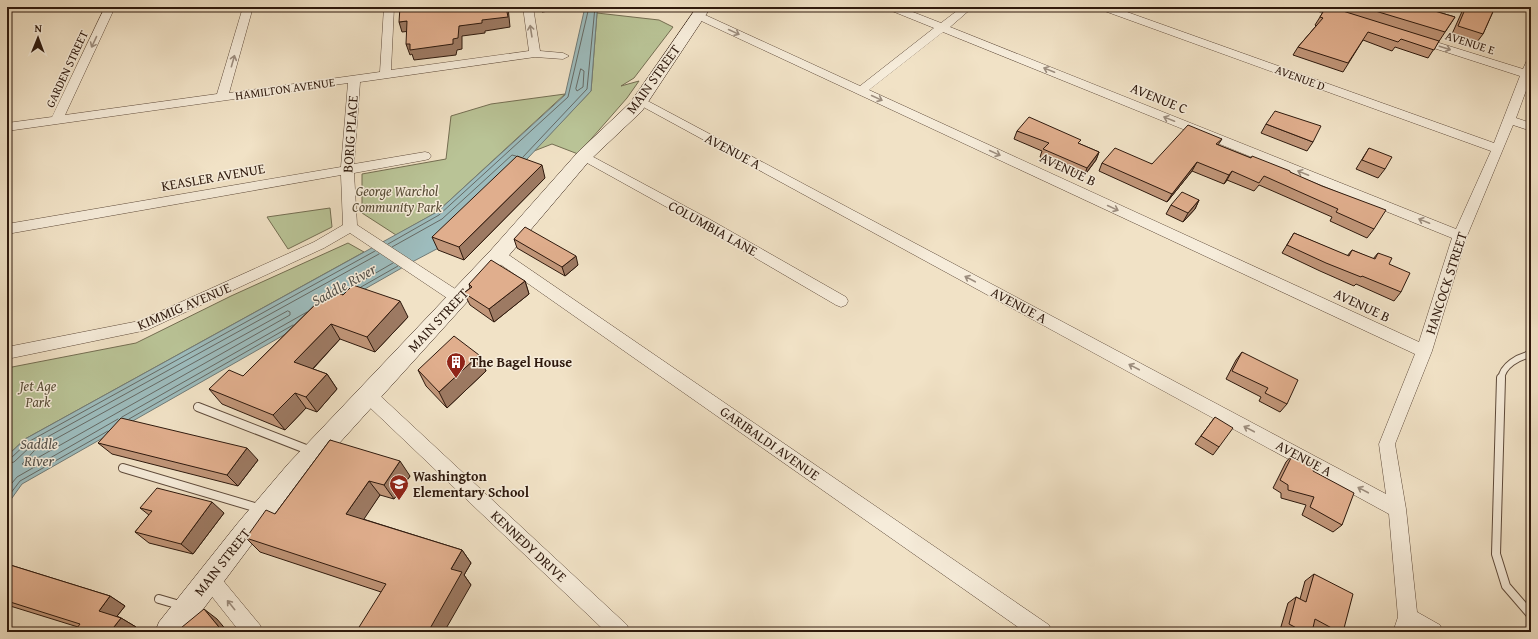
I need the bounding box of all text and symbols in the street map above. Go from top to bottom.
north arrow [18,18,58,58]
text: N [34,20,43,36]
one-way arrow [527,25,535,38]
street label: GARDEN STREET [41,27,92,110]
street label: AVENUE E [1443,27,1497,58]
one-way arrow [728,29,740,36]
one-way arrow [90,36,97,48]
street label: MAIN STREET [621,40,685,118]
one-way arrow [1439,45,1451,53]
one-way arrow [230,54,237,67]
street label: AVENUE D [1273,61,1328,94]
one-way arrow [1043,66,1055,74]
street label: HAMILTON AVENUE [234,73,336,104]
street label: AVENUE C [1128,78,1191,119]
street label: BORIG PLACE [337,95,363,173]
one-way arrow [871,95,883,102]
one-way arrow [1164,115,1176,122]
street label: AVENUE A [702,128,765,174]
street label: AVENUE B [1037,147,1100,191]
one-way arrow [989,150,1001,157]
street label: KEASLER AVENUE [160,158,266,196]
one-way arrow [1298,168,1310,176]
park label: George Warchol Community Park [352,181,443,217]
street label: COLUMBIA LANE [665,195,761,261]
one-way arrow [1107,204,1119,212]
one-way arrow [1418,217,1430,224]
street label: HANCOCK STREET [1420,229,1472,337]
water label: Saddle River [308,258,380,311]
one-way arrow [964,275,976,282]
street label: KIMMIG AVENUE [134,277,234,335]
street label: AVENUE A [988,282,1051,328]
street label: MAIN STREET [403,283,473,357]
street label: AVENUE B [1331,283,1394,327]
building icon: The Bagel House [445,351,467,379]
place label: The Bagel House [470,352,572,372]
one-way arrow [1128,363,1140,370]
park label: Jet Age Park [18,376,57,412]
street label: GARIBALDI AVENUE [716,401,824,485]
one-way arrow [1243,424,1255,432]
water label: Saddle River [20,433,58,471]
street label: AVENUE A [1273,435,1336,481]
place label: Washington Elementary School [413,466,530,502]
school or university icon: Washington Elementary School [388,473,410,501]
one-way arrow [1357,486,1369,493]
street label: KENNEDY DRIVE [487,505,571,587]
street label: MAIN STREET [189,524,255,600]
one-way arrow [226,600,235,611]

